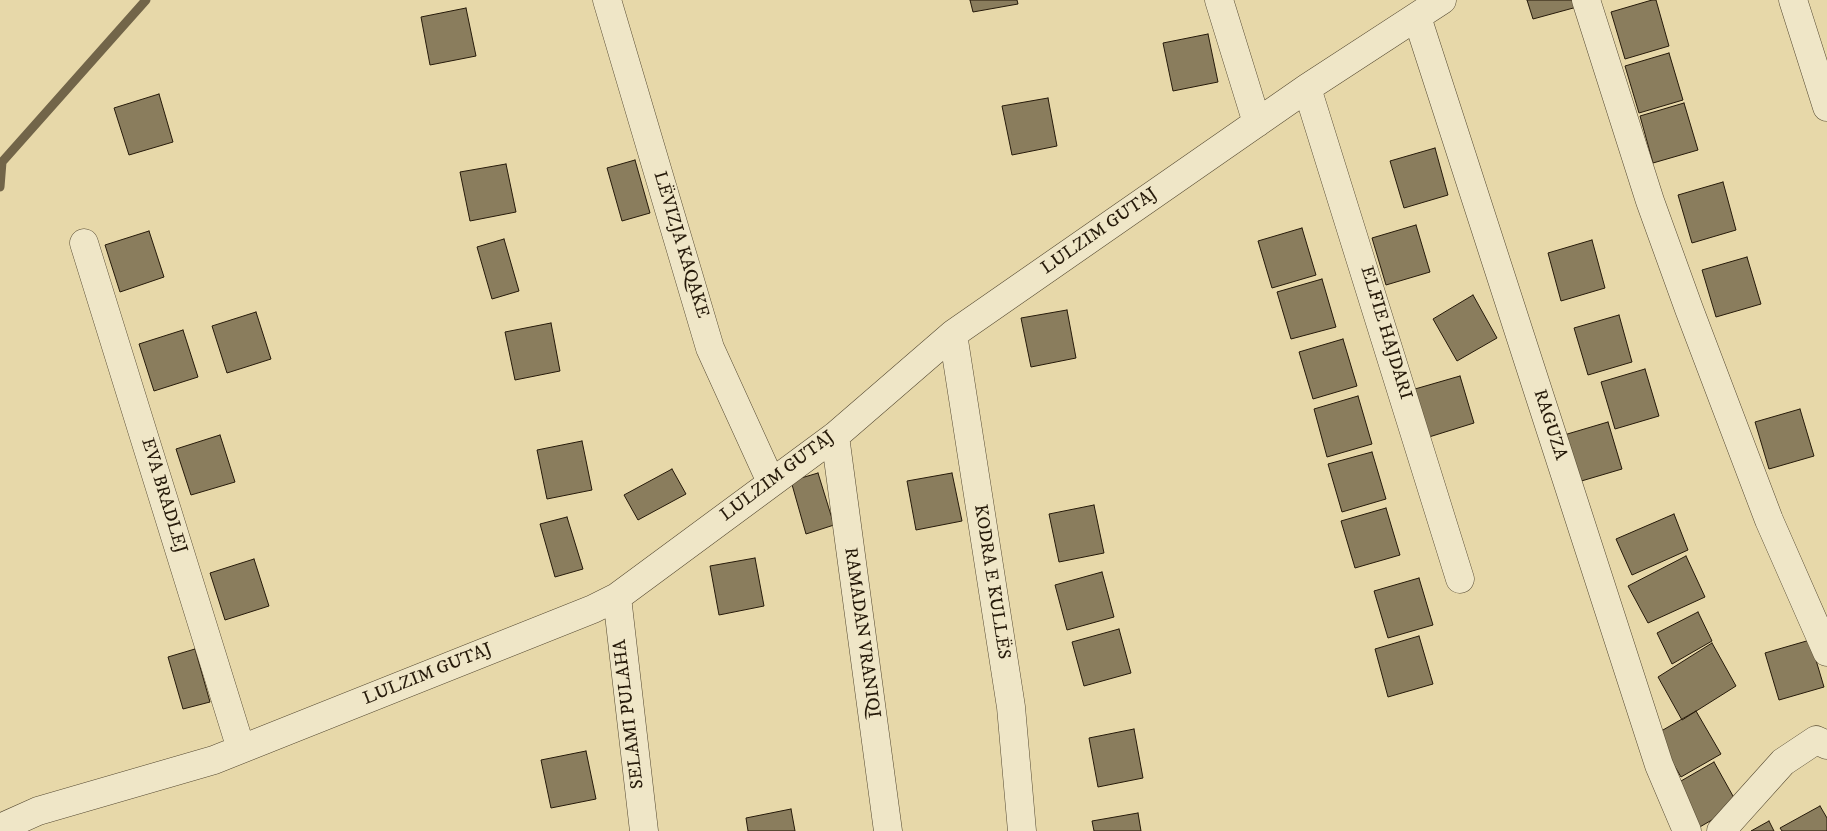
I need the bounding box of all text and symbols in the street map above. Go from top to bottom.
street label: LËVIZJA KAQAKE [647,169,713,321]
street label: LULZIM GUTAJ [1038,184,1162,280]
street label: ELFIE HAJDARI [1354,264,1416,402]
street label: RAGUZA [1527,387,1571,463]
street label: LULZIM GUTAJ [717,427,839,527]
street label: EVA BRADLEJ [135,436,191,556]
street label: KODRA E KULLËS [968,503,1014,661]
street label: RAMADAN VRANIQI [838,546,884,720]
street label: SELAMI PULAHA [610,638,650,790]
street label: LULZIM GUTAJ [360,639,496,711]

